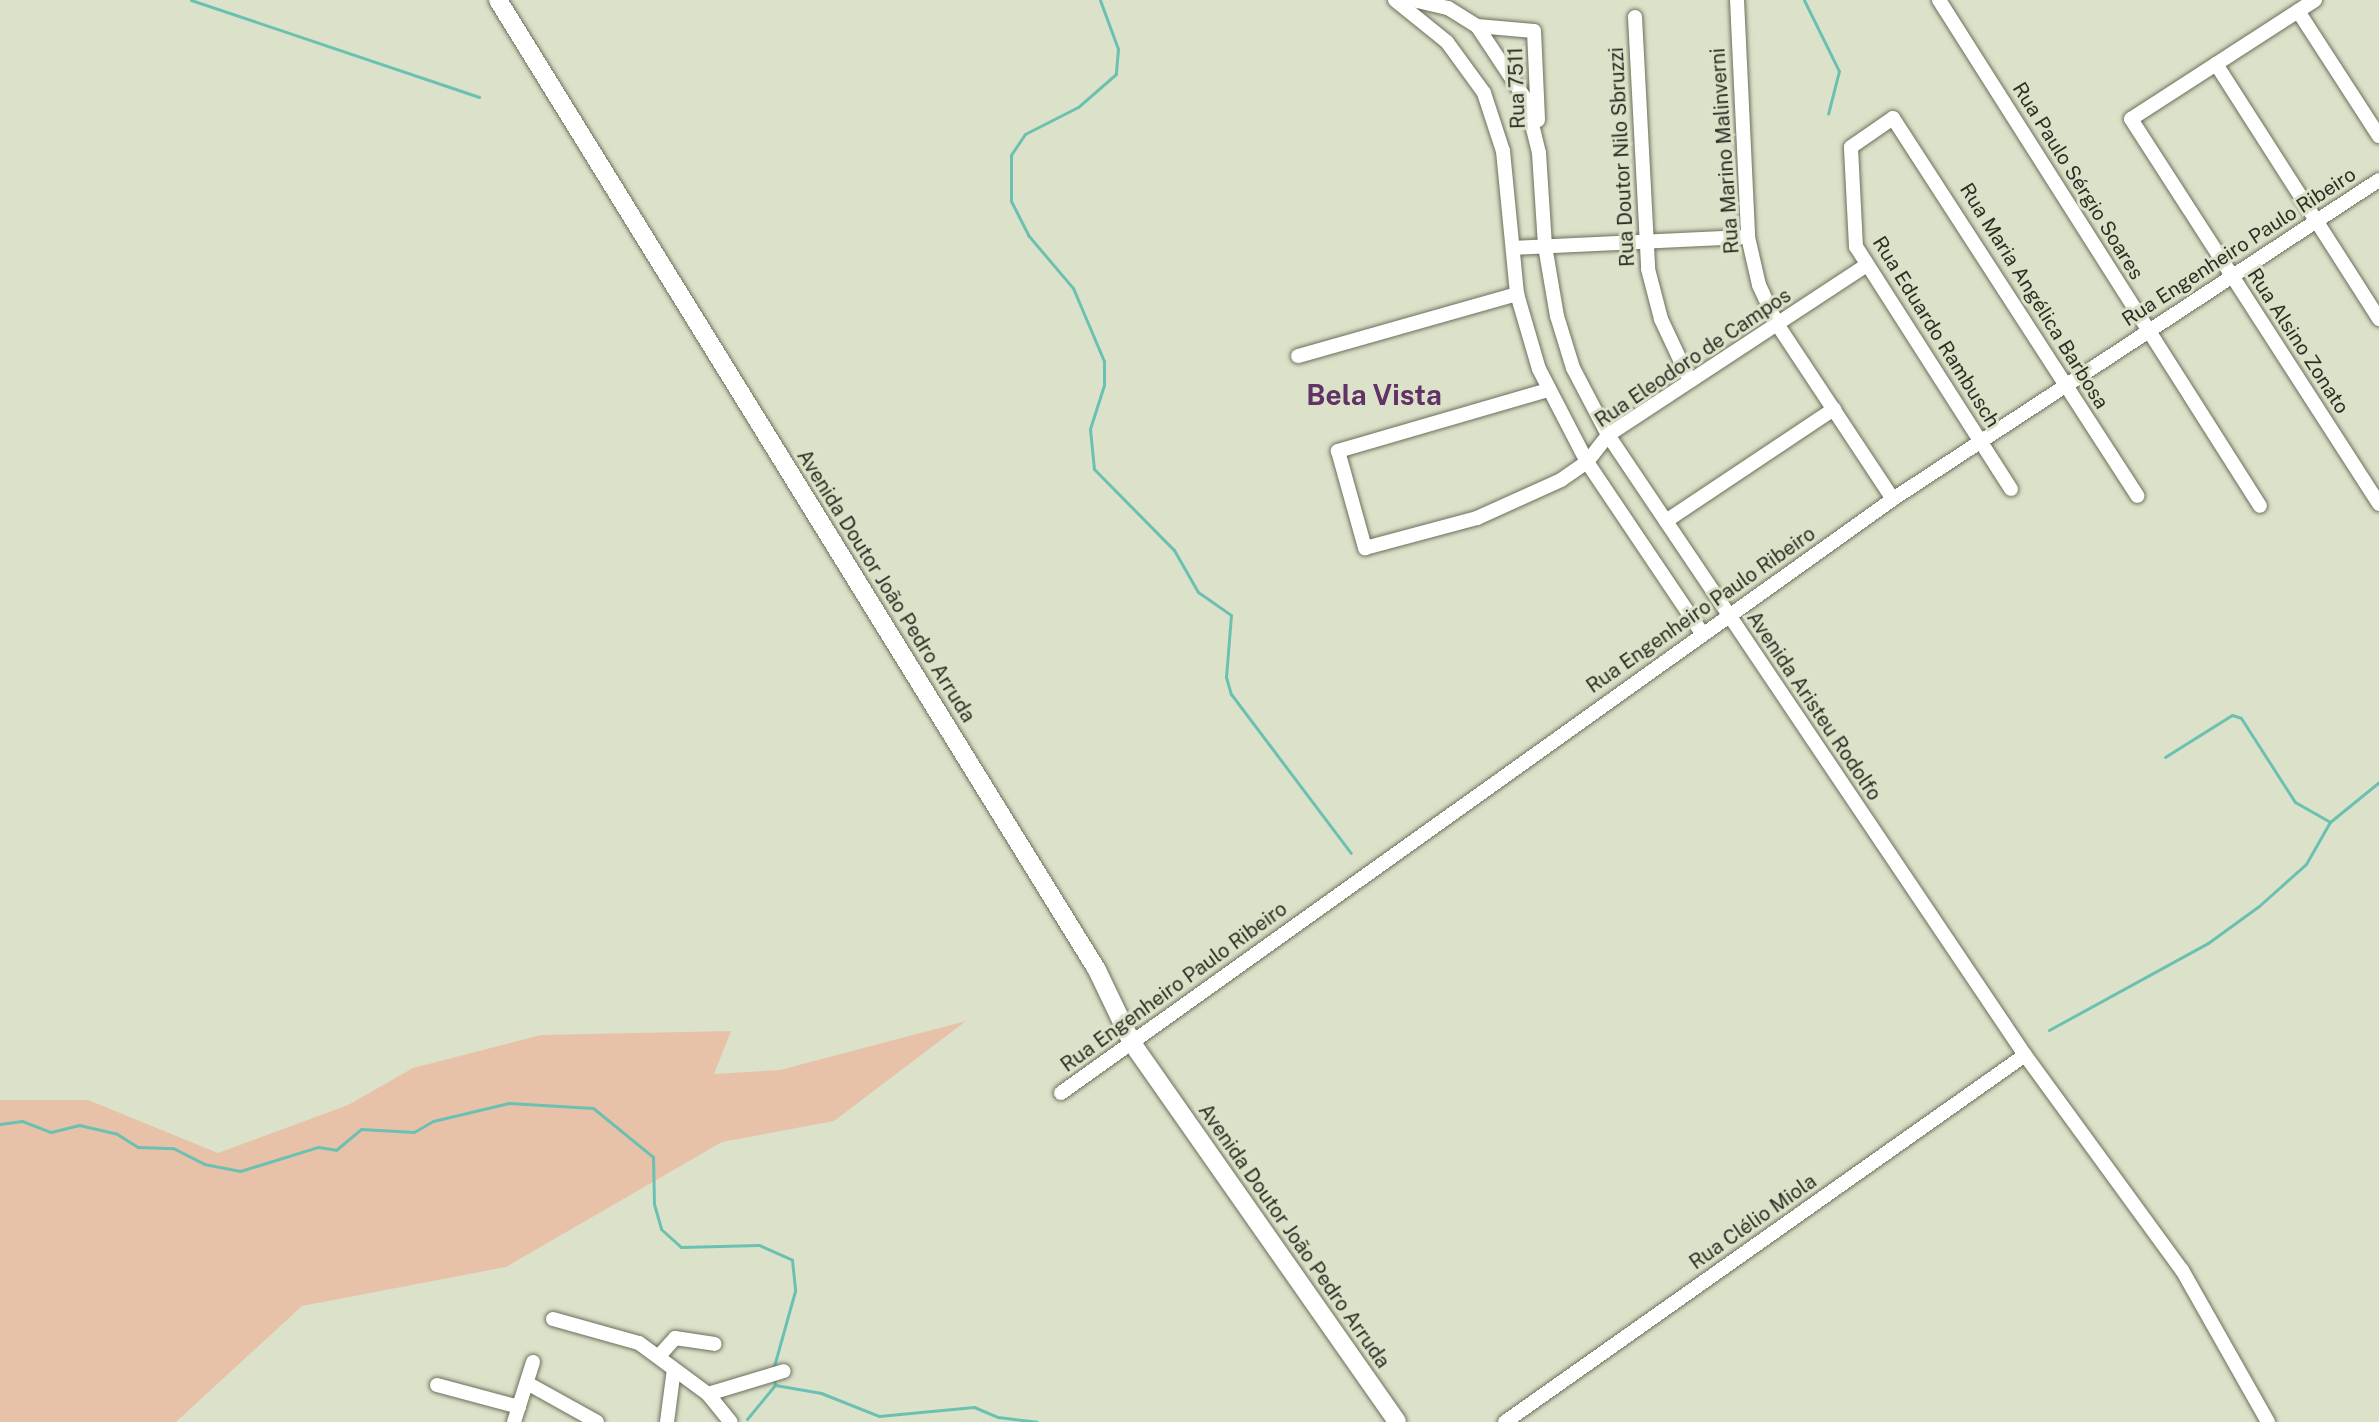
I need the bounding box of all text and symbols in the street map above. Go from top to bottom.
street label: Rua Doutor Nilo Sbruzzi [1604,46,1640,268]
street label: Rua 7511 [1504,47,1530,129]
street label: Rua Marino Malinverni [1706,47,1744,255]
street label: Rua Paulo Sérgio Soares [2007,78,2149,284]
street label: Rua Engenheiro Paulo Ribeiro [2117,162,2361,332]
street label: Rua Maria Angélica Barbosa [1954,179,2114,413]
street label: Rua Eduardo Rambusch [1867,232,2005,432]
street label: Rua Alsino Zonato [2242,264,2354,418]
street label: Rua Eleodoro de Campos [1590,283,1796,433]
district label: Bela Vista [1306,378,1442,412]
street label: Avenida Doutor João Pedro Arruda [792,445,980,727]
street label: Rua Engenheiro Paulo Ribeiro [1582,522,1820,698]
street label: Avenida Aristeu Rodolfo [1742,607,1886,805]
street label: Rua Engenheiro Paulo Ribeiro [1056,897,1292,1077]
street label: Avenida Doutor João Pedro Arruda [1193,1099,1395,1373]
street label: Rua Clélio Miola [1685,1169,1821,1275]

